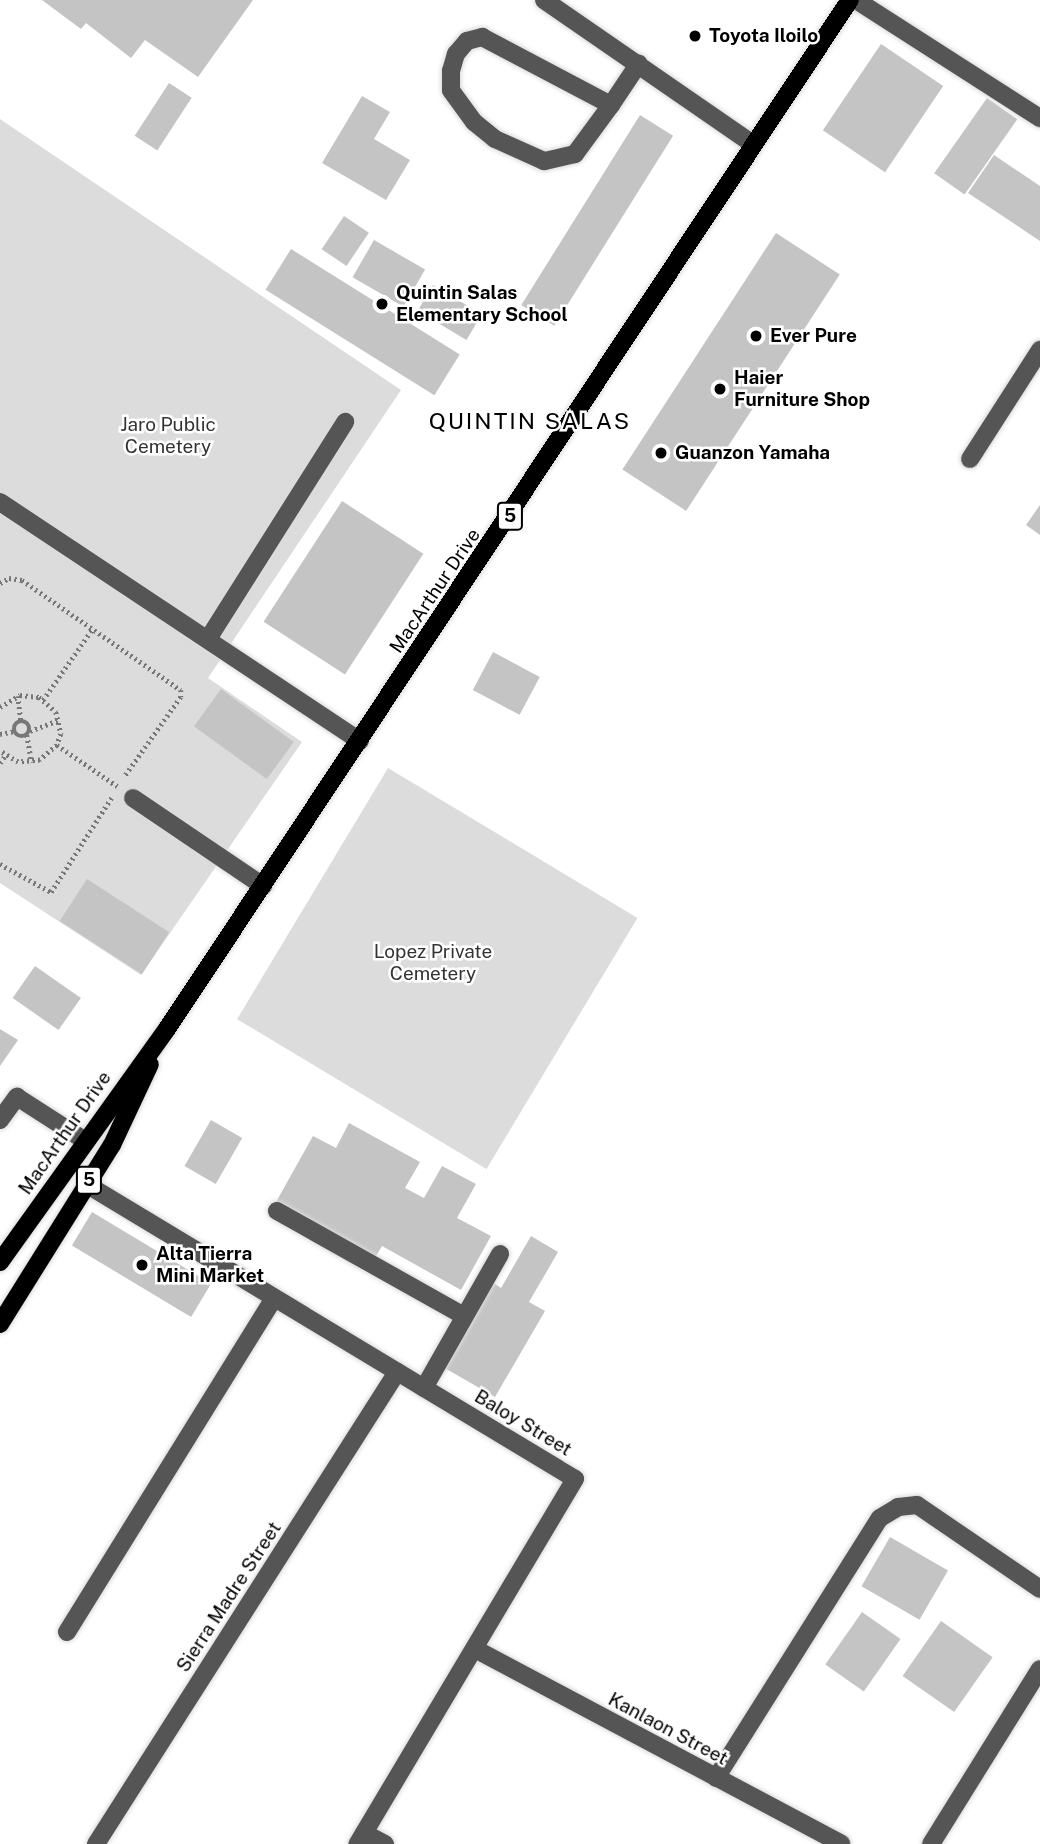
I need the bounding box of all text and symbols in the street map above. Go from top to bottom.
place label: Toyota Iloilo [709,25,818,47]
marker: Toyota Iloilo [687,28,703,44]
place label: Quintin Salas Elementary School [396,282,568,326]
marker: Quintin Salas Elementary School [374,296,390,312]
place label: Ever Pure [770,325,857,347]
marker: Ever Pure [748,328,764,344]
place label: Haier Furniture Shop [734,367,870,411]
marker: Haier Furniture Shop [712,381,728,397]
district label: QUINTIN SALAS [430,407,630,435]
park label: Jaro Public Cemetery [120,414,216,458]
place label: Guanzon Yamaha [675,442,830,464]
marker: Guanzon Yamaha [653,445,669,461]
road number: 5 [496,502,524,530]
street label: MacArthur Drive [385,524,485,658]
park label: Lopez Private Cemetery [374,941,492,985]
street label: MacArthur Drive [14,1067,116,1199]
road number: 5 [75,1166,103,1195]
place label: Alta Tierra Mini Market [156,1243,264,1287]
marker: Alta Tierra Mini Market [134,1257,150,1273]
street label: Baloy Street [470,1385,576,1461]
street label: Sierra Madre Street [172,1518,286,1676]
street label: Kanlaon Street [604,1688,732,1770]

